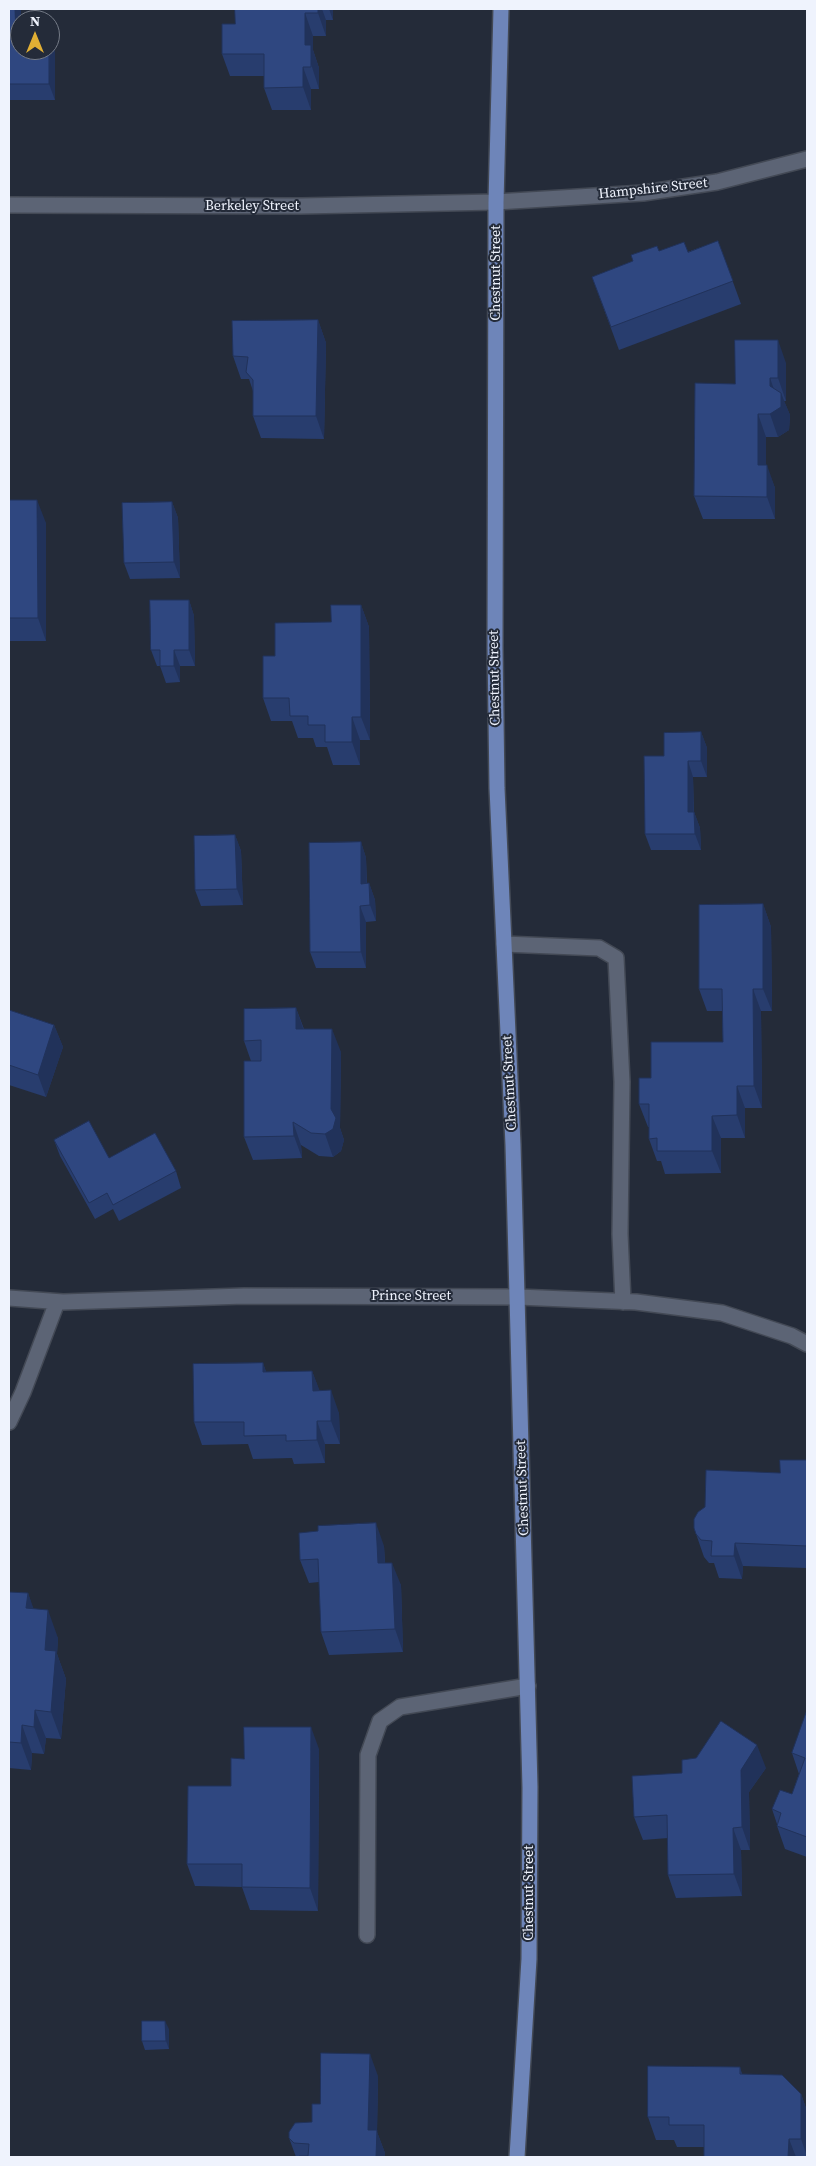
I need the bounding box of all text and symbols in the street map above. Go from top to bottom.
north arrow [10,10,60,60]
text: N [30,11,40,31]
street label: Hampshire Street [598,175,708,203]
street label: Berkeley Street [205,198,299,214]
street label: Chestnut Street [488,225,504,321]
street label: Chestnut Street [486,630,504,726]
street label: Chestnut Street [499,1035,521,1131]
street label: Prince Street [371,1288,451,1304]
street label: Chestnut Street [513,1440,533,1536]
street label: Chestnut Street [521,1845,537,1941]

